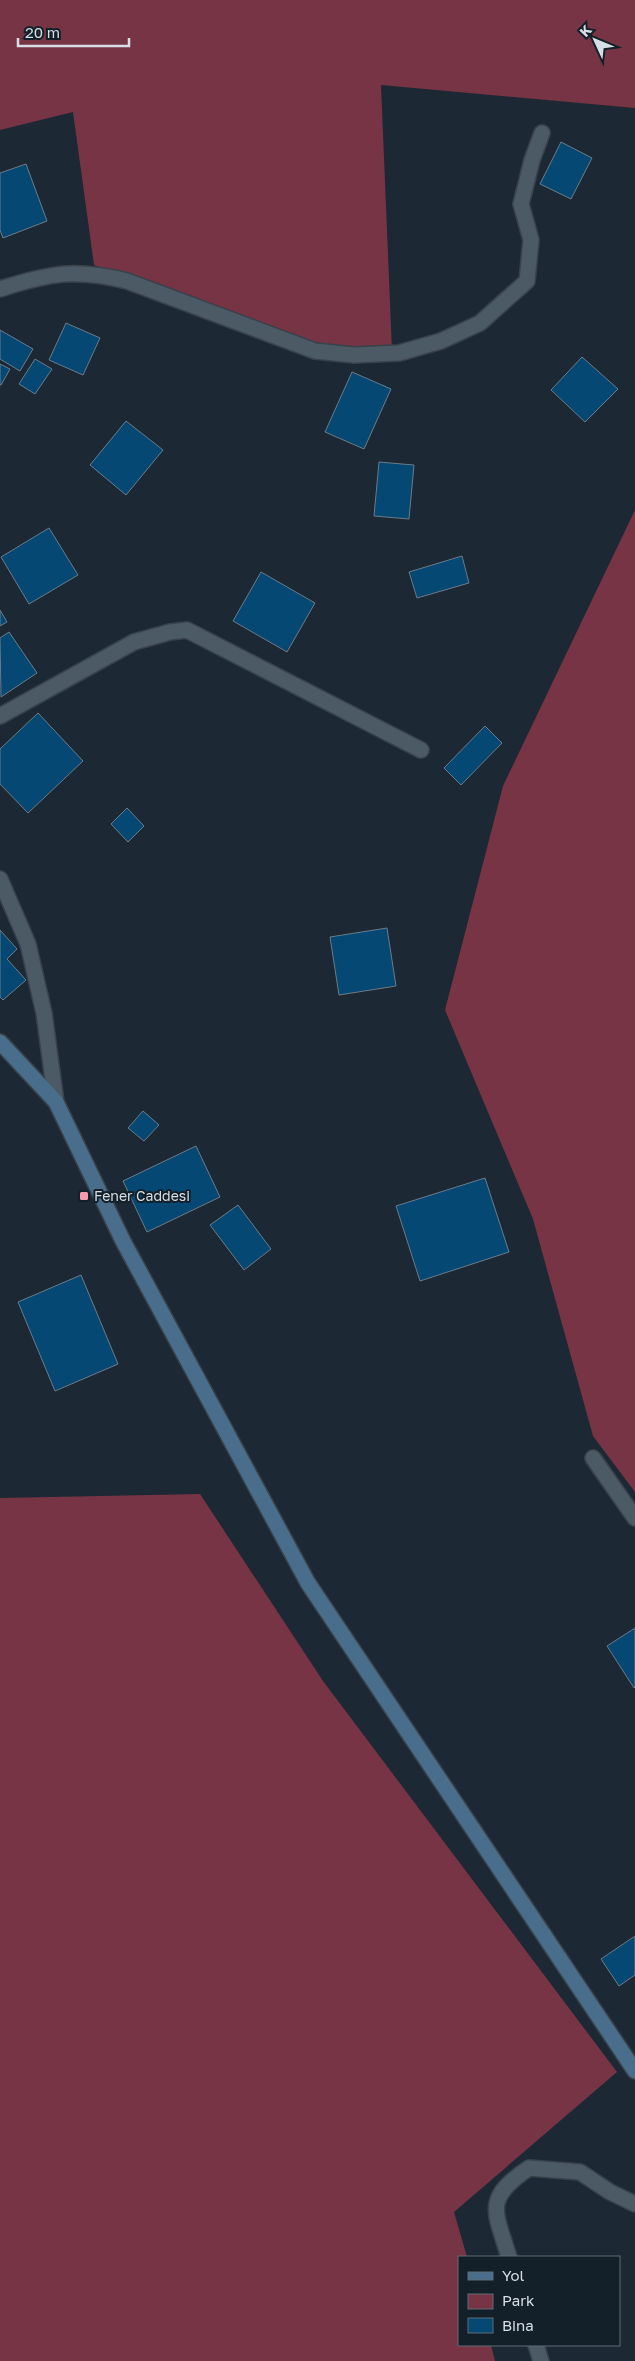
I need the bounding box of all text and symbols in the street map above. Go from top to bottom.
scale bar [18,15,129,47]
north arrow [570,15,620,65]
text: K [576,21,595,40]
text: 20 m [25,23,60,41]
place label: Fener Caddesi [94,1187,190,1204]
marker: Fener Caddesi [78,1190,90,1202]
legend [458,2256,620,2346]
text: Yol [502,2266,524,2284]
text: Park [502,2291,535,2309]
text: Bina [502,2316,534,2334]

